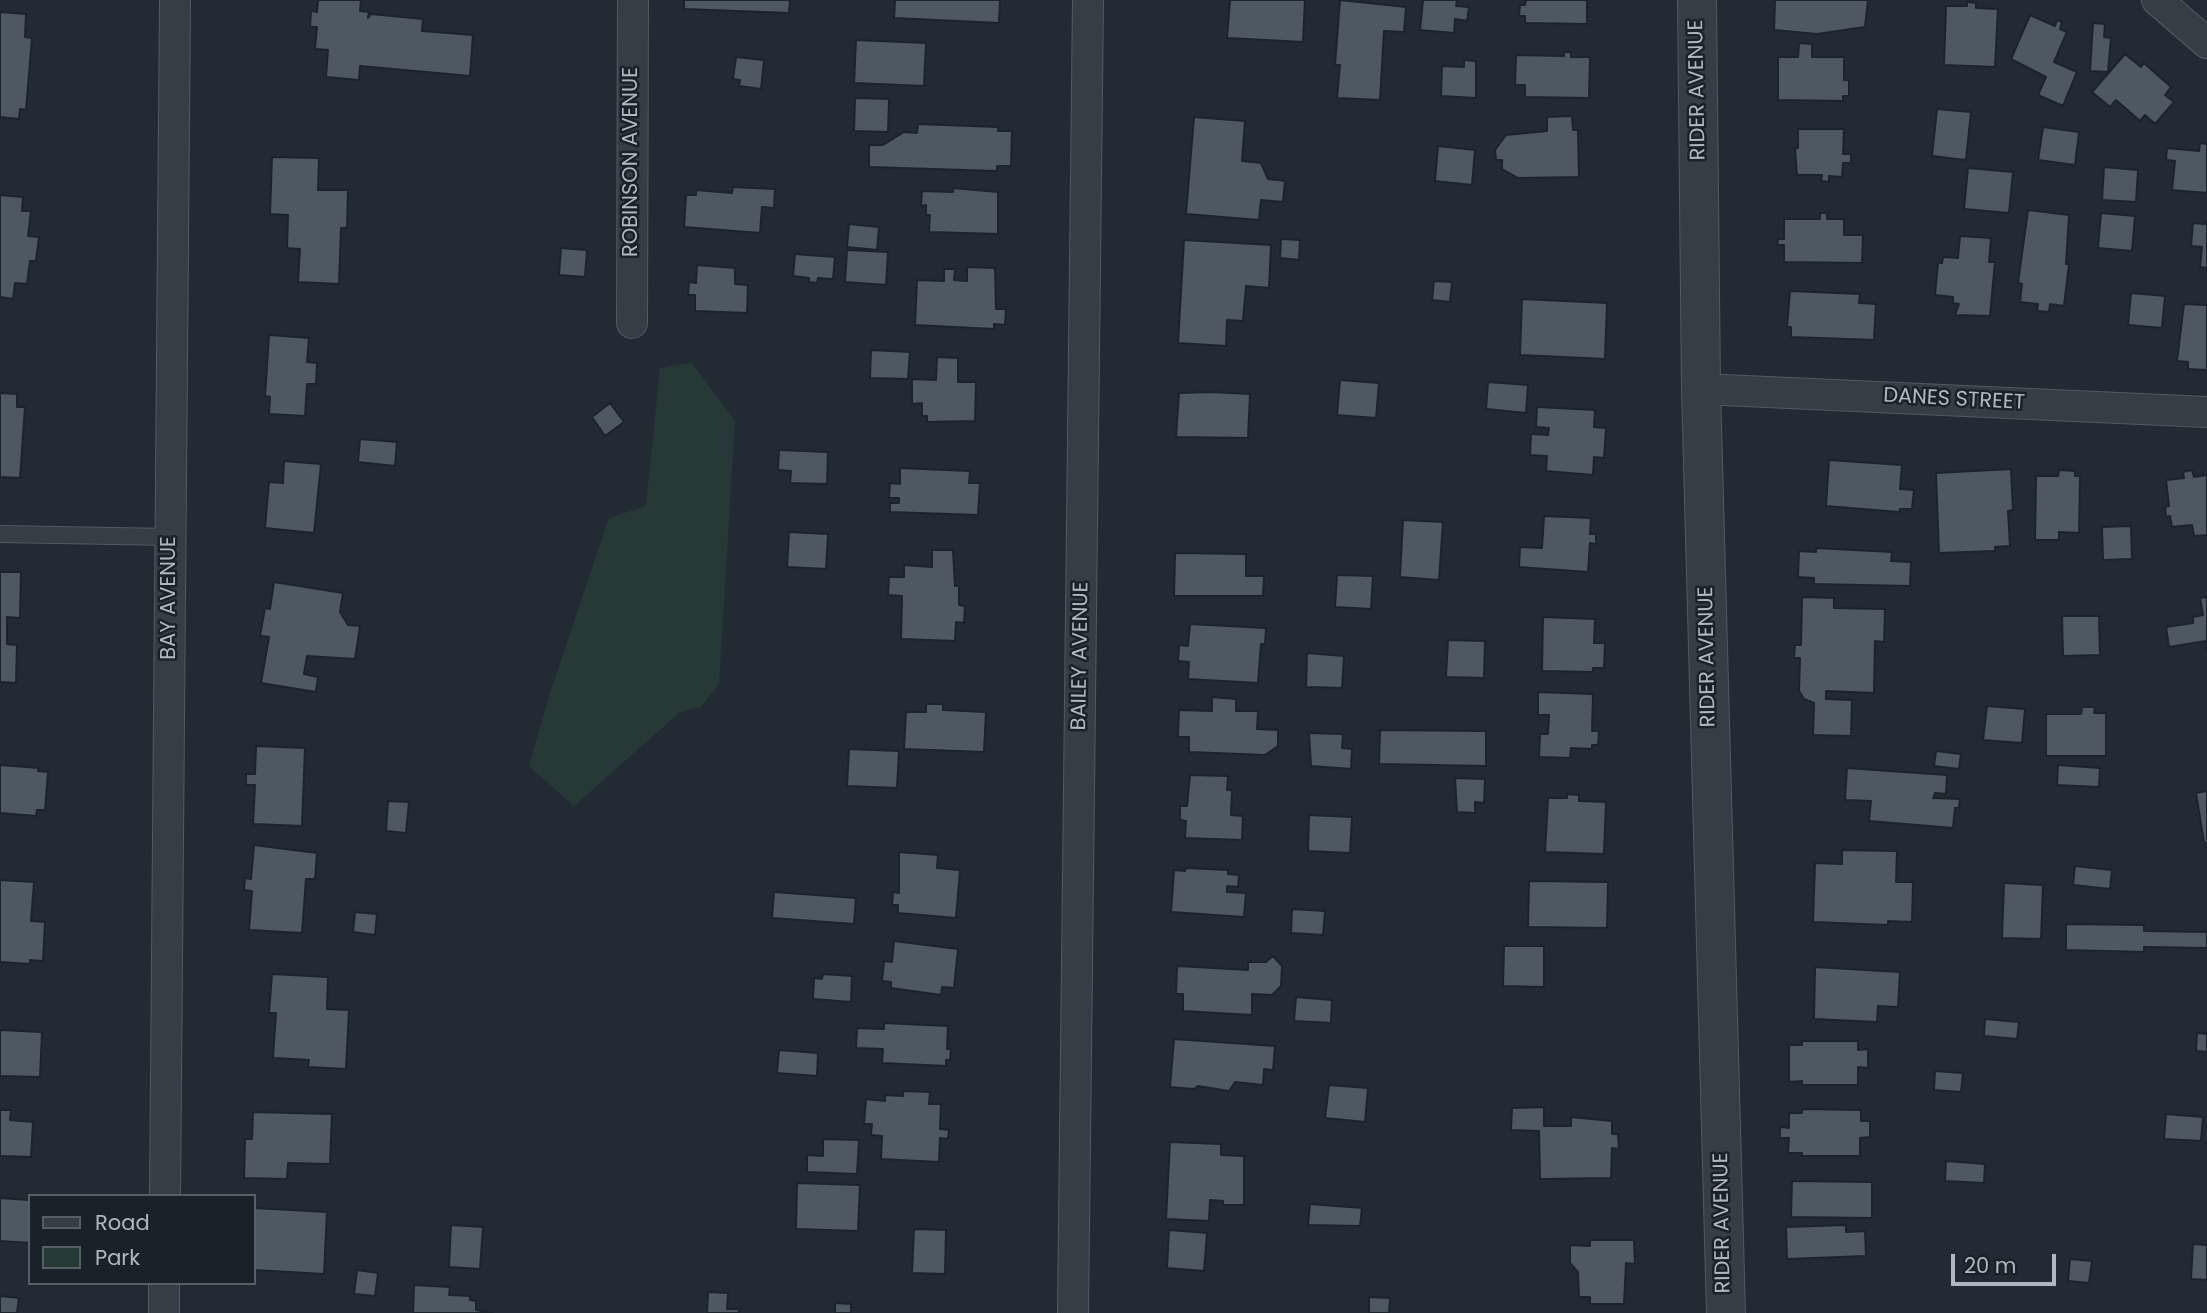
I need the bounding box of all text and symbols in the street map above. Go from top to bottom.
street label: RIDER AVENUE [1684,19,1712,161]
street label: ROBINSON AVENUE [619,67,645,257]
street label: DANES STREET [1883,384,2025,416]
street label: BAY AVENUE [157,536,183,660]
street label: BAILEY AVENUE [1067,581,1095,731]
street label: RIDER AVENUE [1694,586,1722,728]
street label: RIDER AVENUE [1709,1152,1737,1294]
legend [28,1194,256,1285]
text: Road [95,1208,150,1237]
scale bar [1955,1240,2060,1284]
text: Park [95,1243,140,1272]
text: 20 m [1964,1251,2017,1280]

